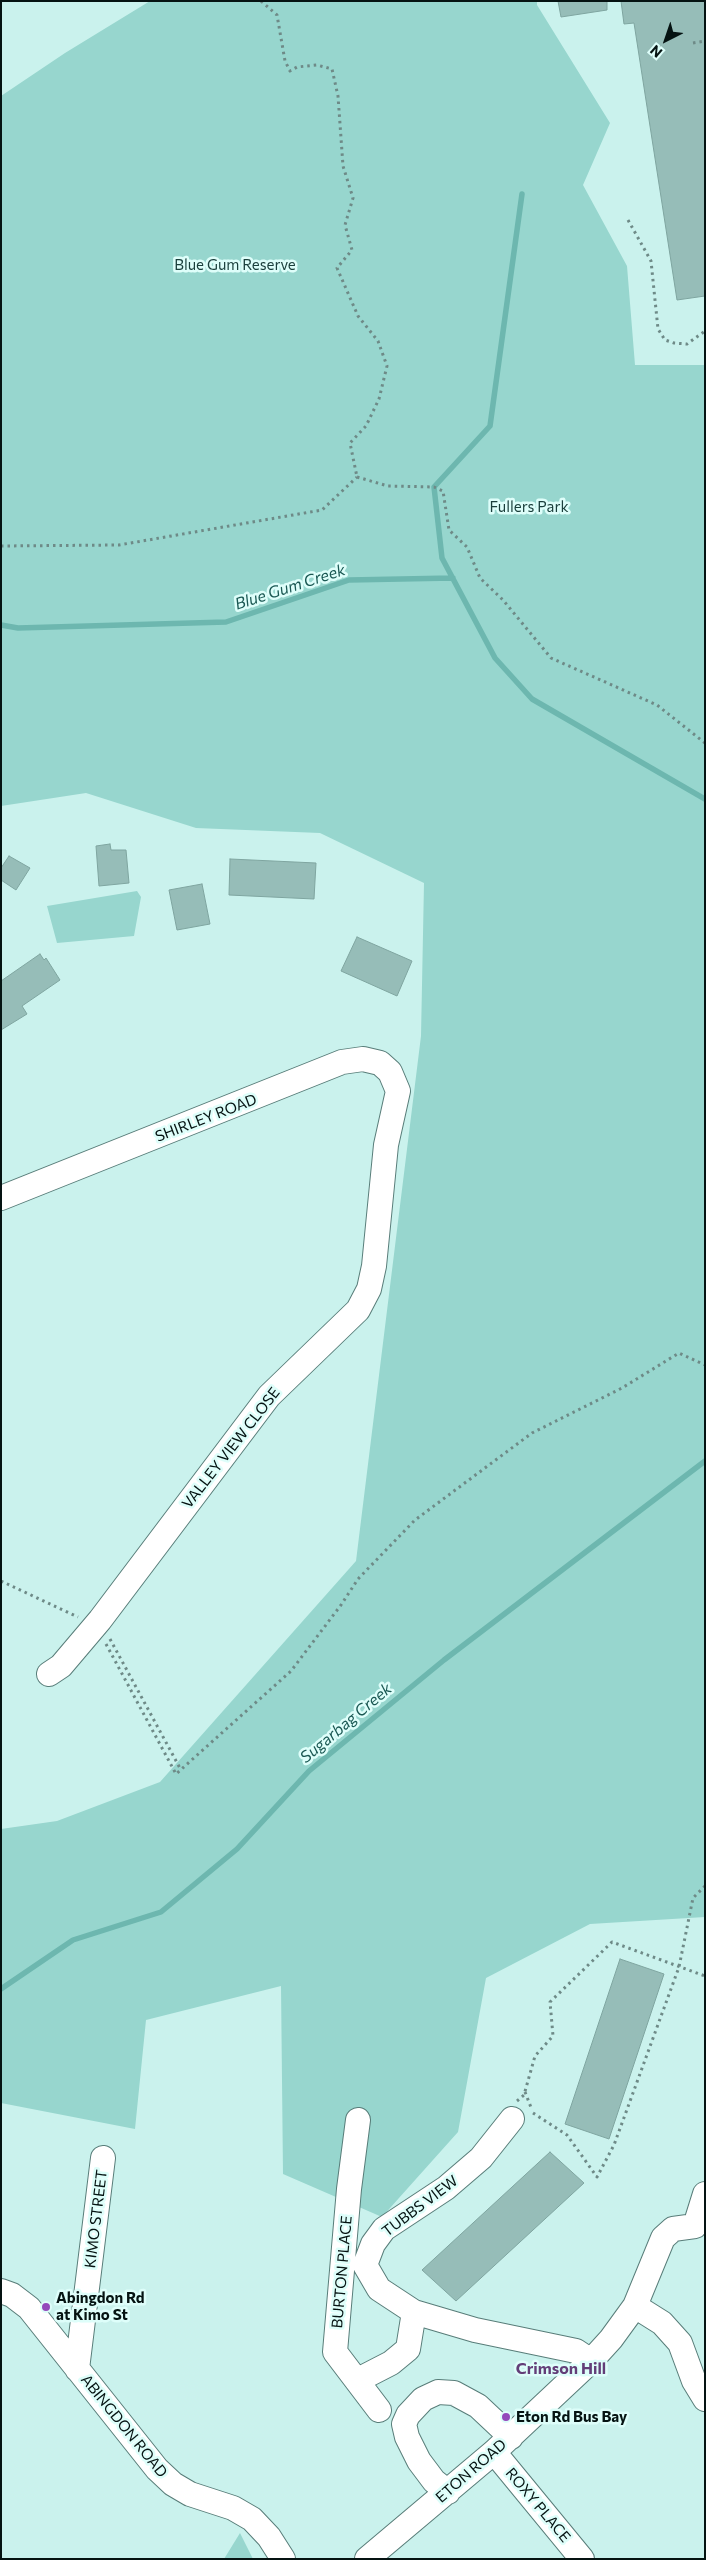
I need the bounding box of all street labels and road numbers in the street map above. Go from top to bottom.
street label: SHIRLEY ROAD [153,1090,259,1146]
street label: VALLEY VIEW CLOSE [178,1384,284,1512]
street label: KIMO STREET [81,2169,111,2269]
street label: TUBBS VIEW [379,2172,461,2240]
street label: BURTON PLACE [328,2215,356,2329]
street label: ABINGDON ROAD [77,2371,171,2481]
street label: ETON ROAD [432,2436,510,2506]
street label: ROXY PLACE [502,2464,574,2546]

